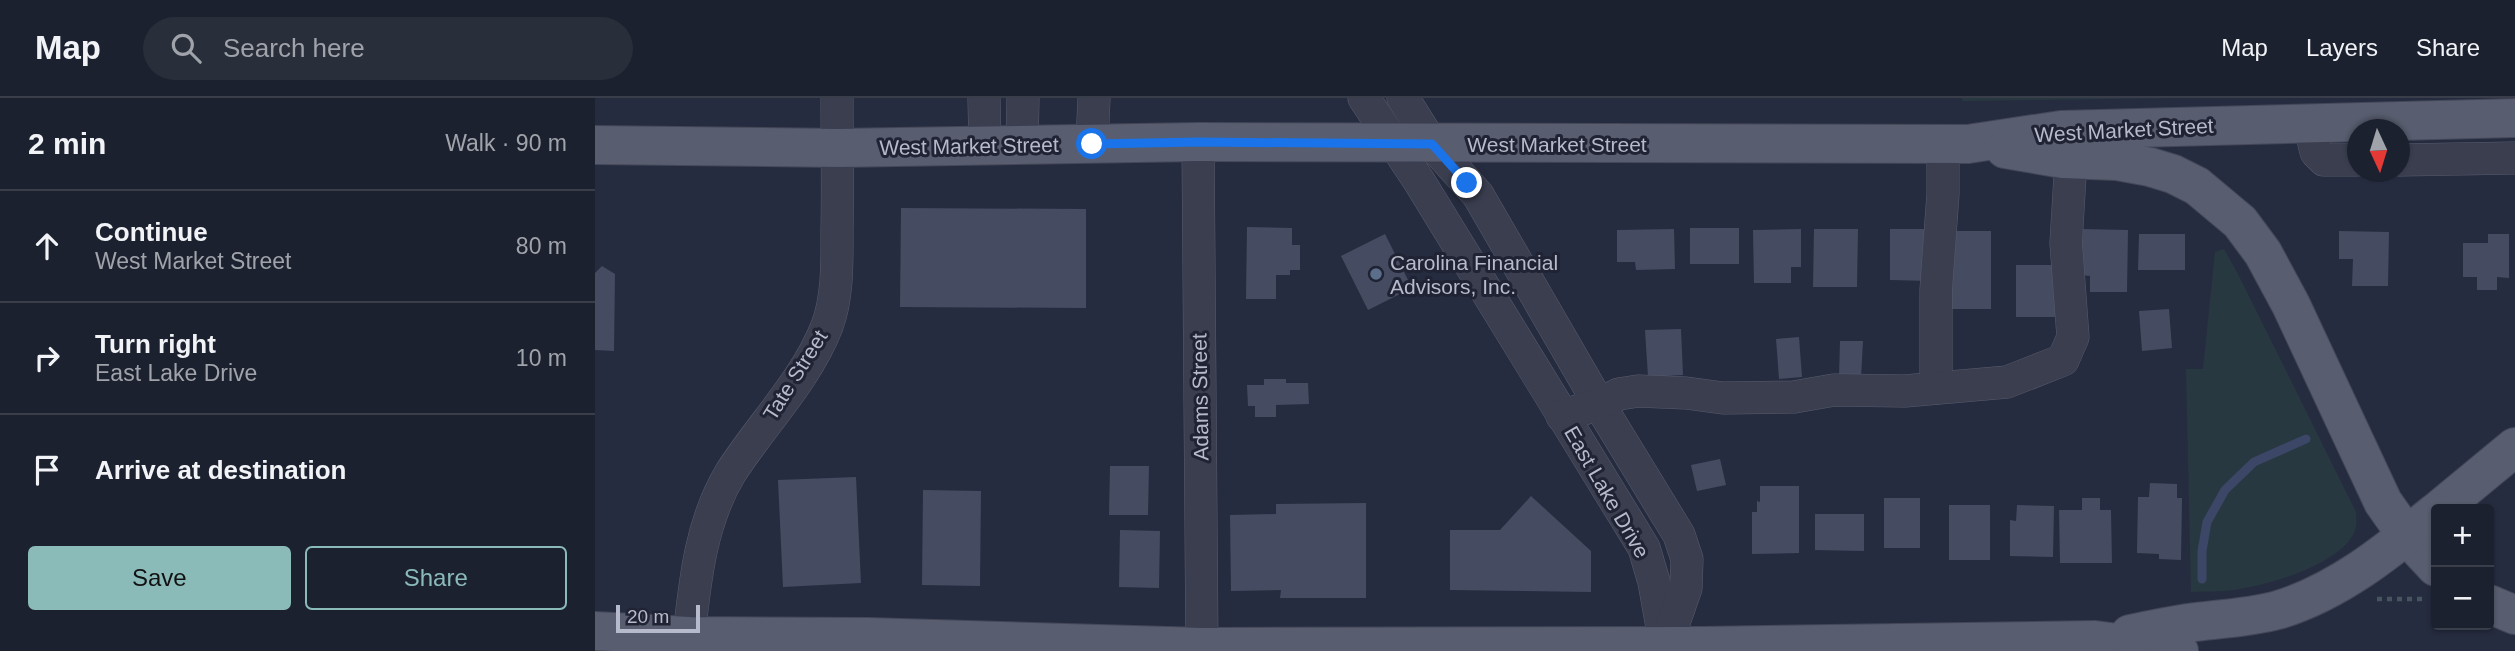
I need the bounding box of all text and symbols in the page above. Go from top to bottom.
search box [143,17,633,80]
text: Map [35,29,101,66]
icon: search [167,29,205,67]
text: Search here [223,33,365,63]
text: Map [2221,34,2268,61]
text: Layers [2306,34,2378,61]
text: Share [2416,34,2480,61]
street label: West Market Street [2034,114,2214,146]
north arrow [2347,119,2410,182]
text: 2 min [28,127,106,160]
route start [1076,128,1107,159]
text: Walk · 90 m [445,130,567,156]
street label: West Market Street [879,133,1059,159]
street label: West Market Street [1467,133,1647,156]
route end [1451,167,1482,198]
text: Continue [95,217,208,247]
icon: ahead [28,227,66,265]
text: 80 m [516,233,567,259]
text: West Market Street [95,248,291,274]
place label: Carolina Financial Advisors, Inc. [1390,251,1558,298]
marker: Carolina Financial Advisors, Inc. [1368,266,1384,282]
street label: Tate Street [758,326,832,424]
text: Turn right [95,329,216,359]
street label: Adams Street [1187,333,1213,461]
icon: right [28,339,66,377]
text: 10 m [516,345,567,371]
text: East Lake Drive [95,360,257,386]
street label: East Lake Drive [1560,422,1654,562]
icon: arrive [28,451,66,489]
text: Arrive at destination [95,455,346,485]
map controls [2431,504,2494,630]
button: + [2431,504,2494,567]
button: Save [28,546,291,610]
button: Share [305,546,567,610]
button: − [2431,567,2494,630]
scale bar [616,602,700,634]
text: 20 m [627,606,669,627]

